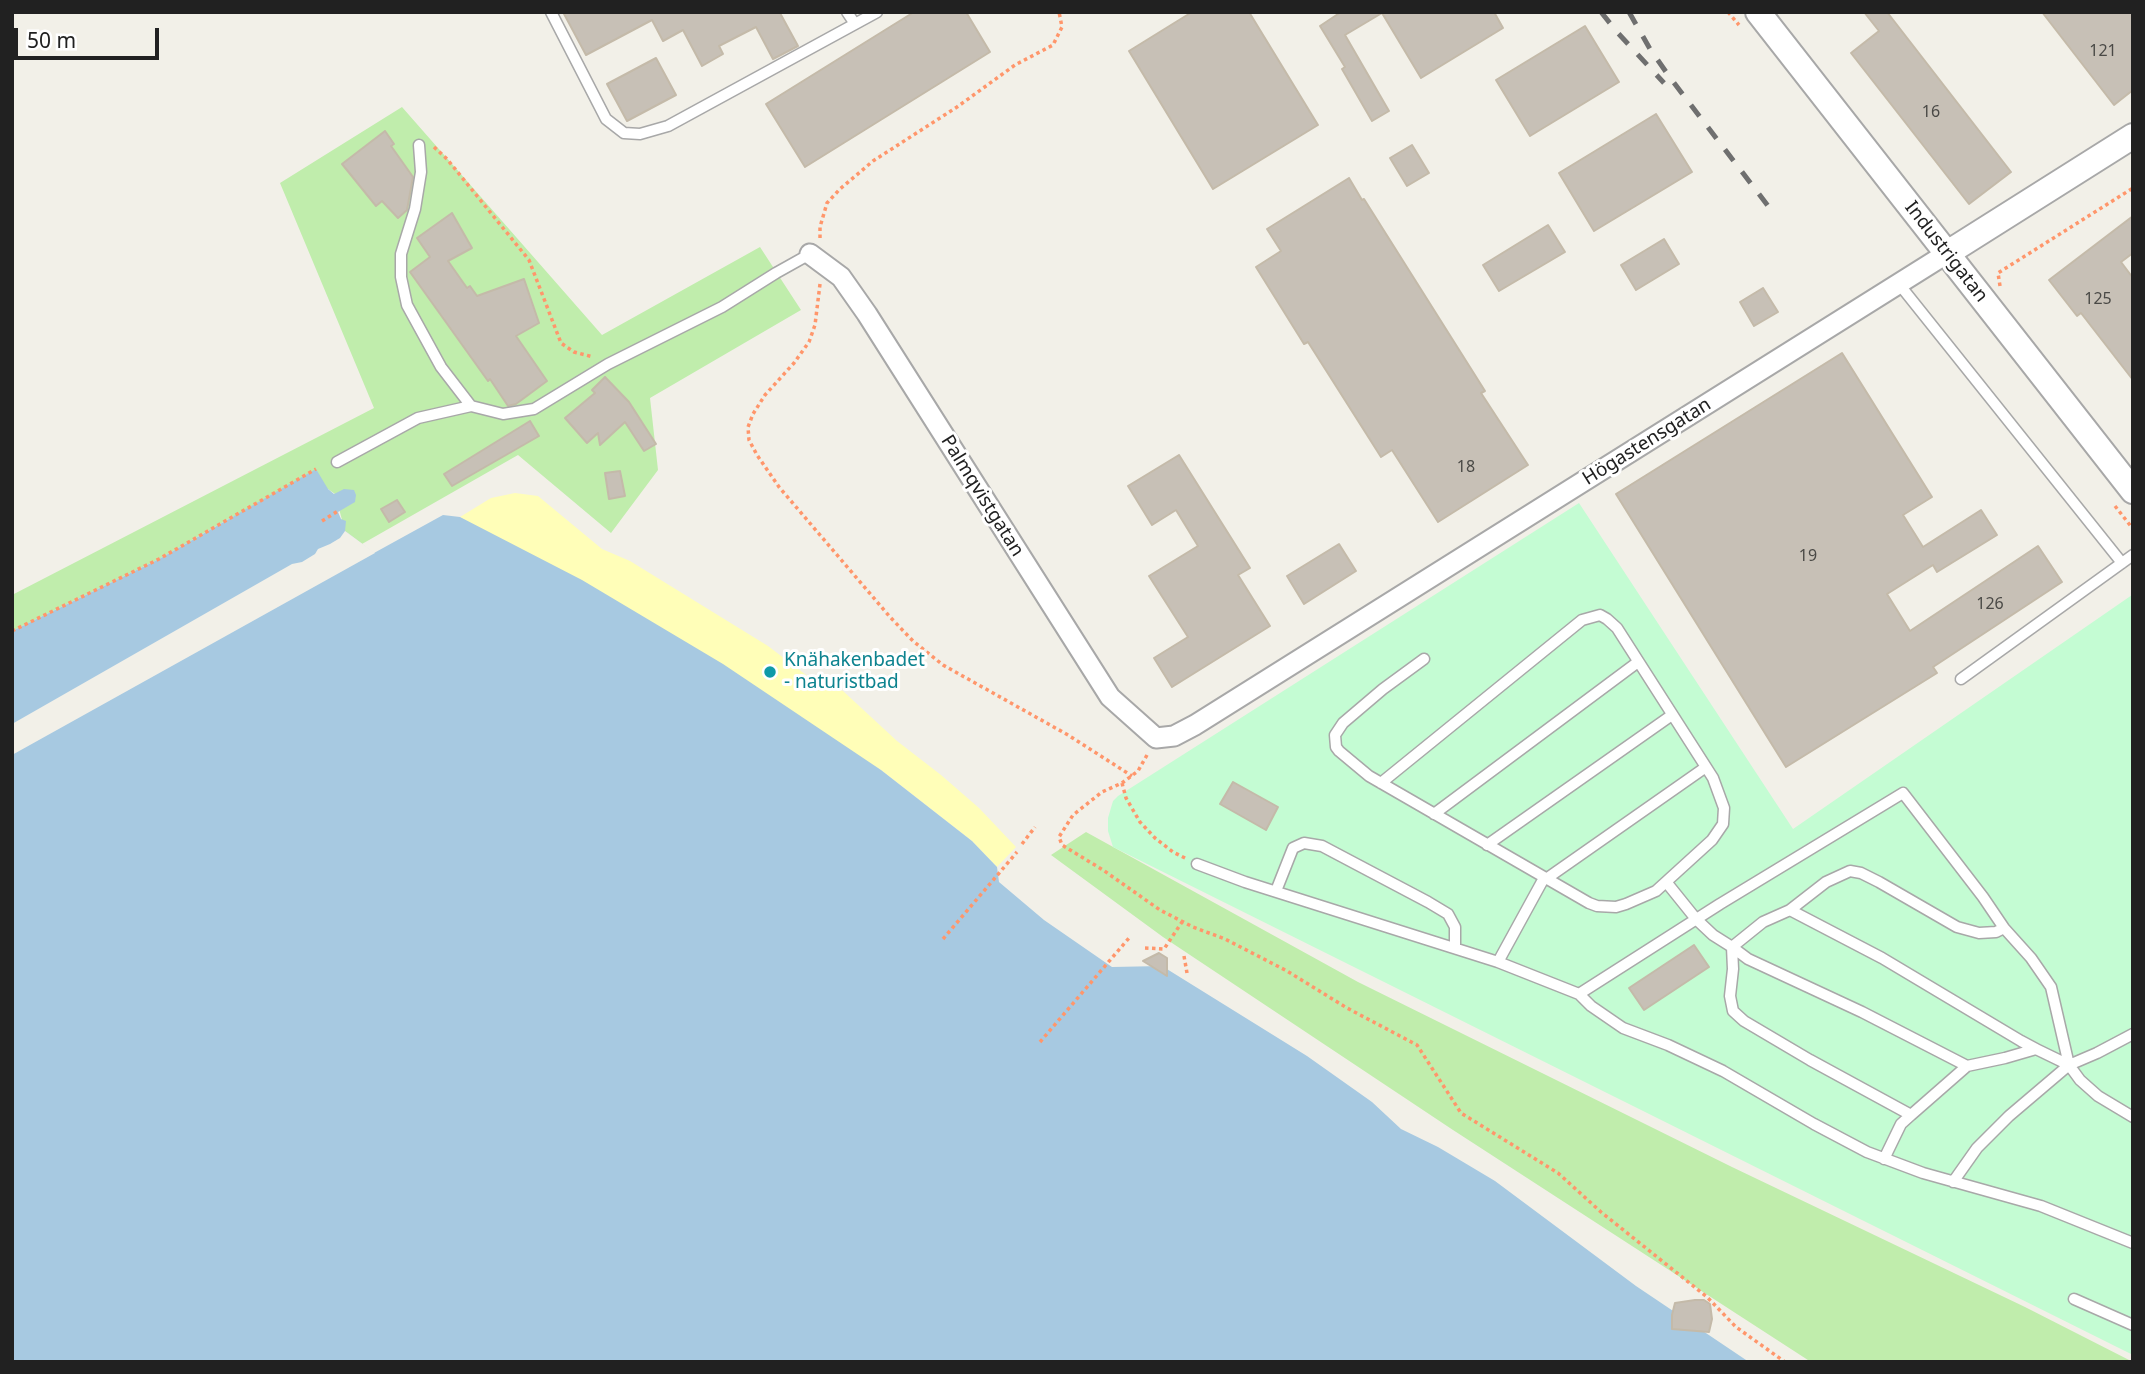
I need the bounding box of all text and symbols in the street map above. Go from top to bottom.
scale bar [18,14,163,58]
text: 50 m [27,26,76,54]
house number: 121 [2089,41,2117,61]
house number: 16 [1922,102,1940,122]
street label: Industrigatan [1899,197,1993,307]
house number: 125 [2084,289,2112,309]
street label: Högastensgatan [1579,393,1715,491]
street label: Palmqvistgatan [936,431,1028,561]
house number: 18 [1457,457,1475,477]
house number: 19 [1799,546,1817,566]
house number: 126 [1976,594,2004,614]
place label: Knähakenbadet - naturistbad [784,650,925,694]
marker: Knähakenbadet - naturistbad [762,664,778,680]

